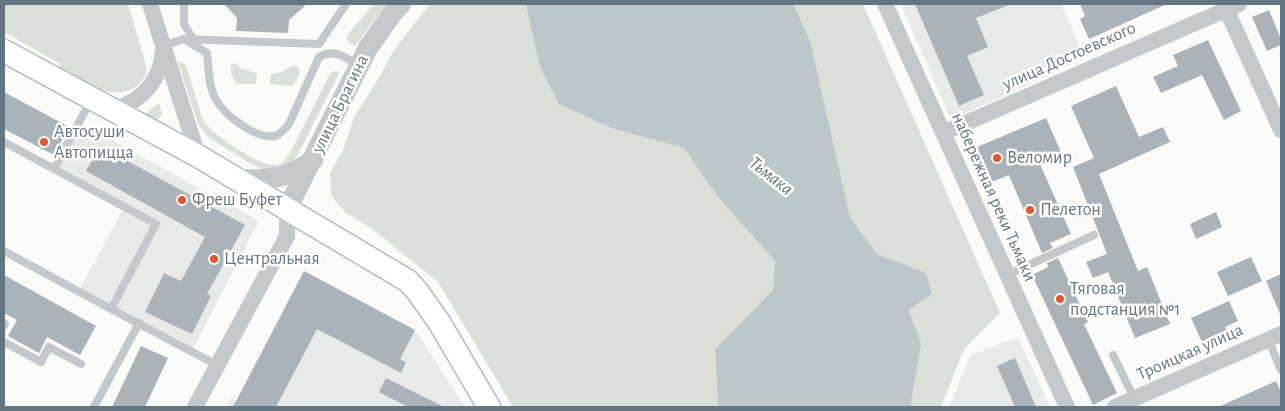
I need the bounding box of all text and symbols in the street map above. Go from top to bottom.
street label: улица Достоевского [999,17,1139,95]
street label: улица Брагина [307,51,373,157]
street label: набережная реки Тьмаки [947,109,1041,285]
place label: Автосуши Автопицца [54,121,134,163]
marker: Автосуши Автопицца [38,136,50,148]
place label: Веломир [1007,147,1072,169]
water label: Тьмака [744,152,798,200]
marker: Веломир [991,152,1003,164]
place label: Фреш Буфет [192,189,282,211]
marker: Фреш Буфет [176,194,188,206]
place label: Пелетон [1040,199,1101,221]
marker: Пелетон [1024,204,1036,216]
place label: Центральная [224,248,320,270]
marker: Центральная [208,253,220,265]
place label: Тяговая подстанция №1 [1070,278,1180,320]
marker: Тяговая подстанция №1 [1054,293,1066,305]
street label: Троицкая улица [1134,319,1246,385]

